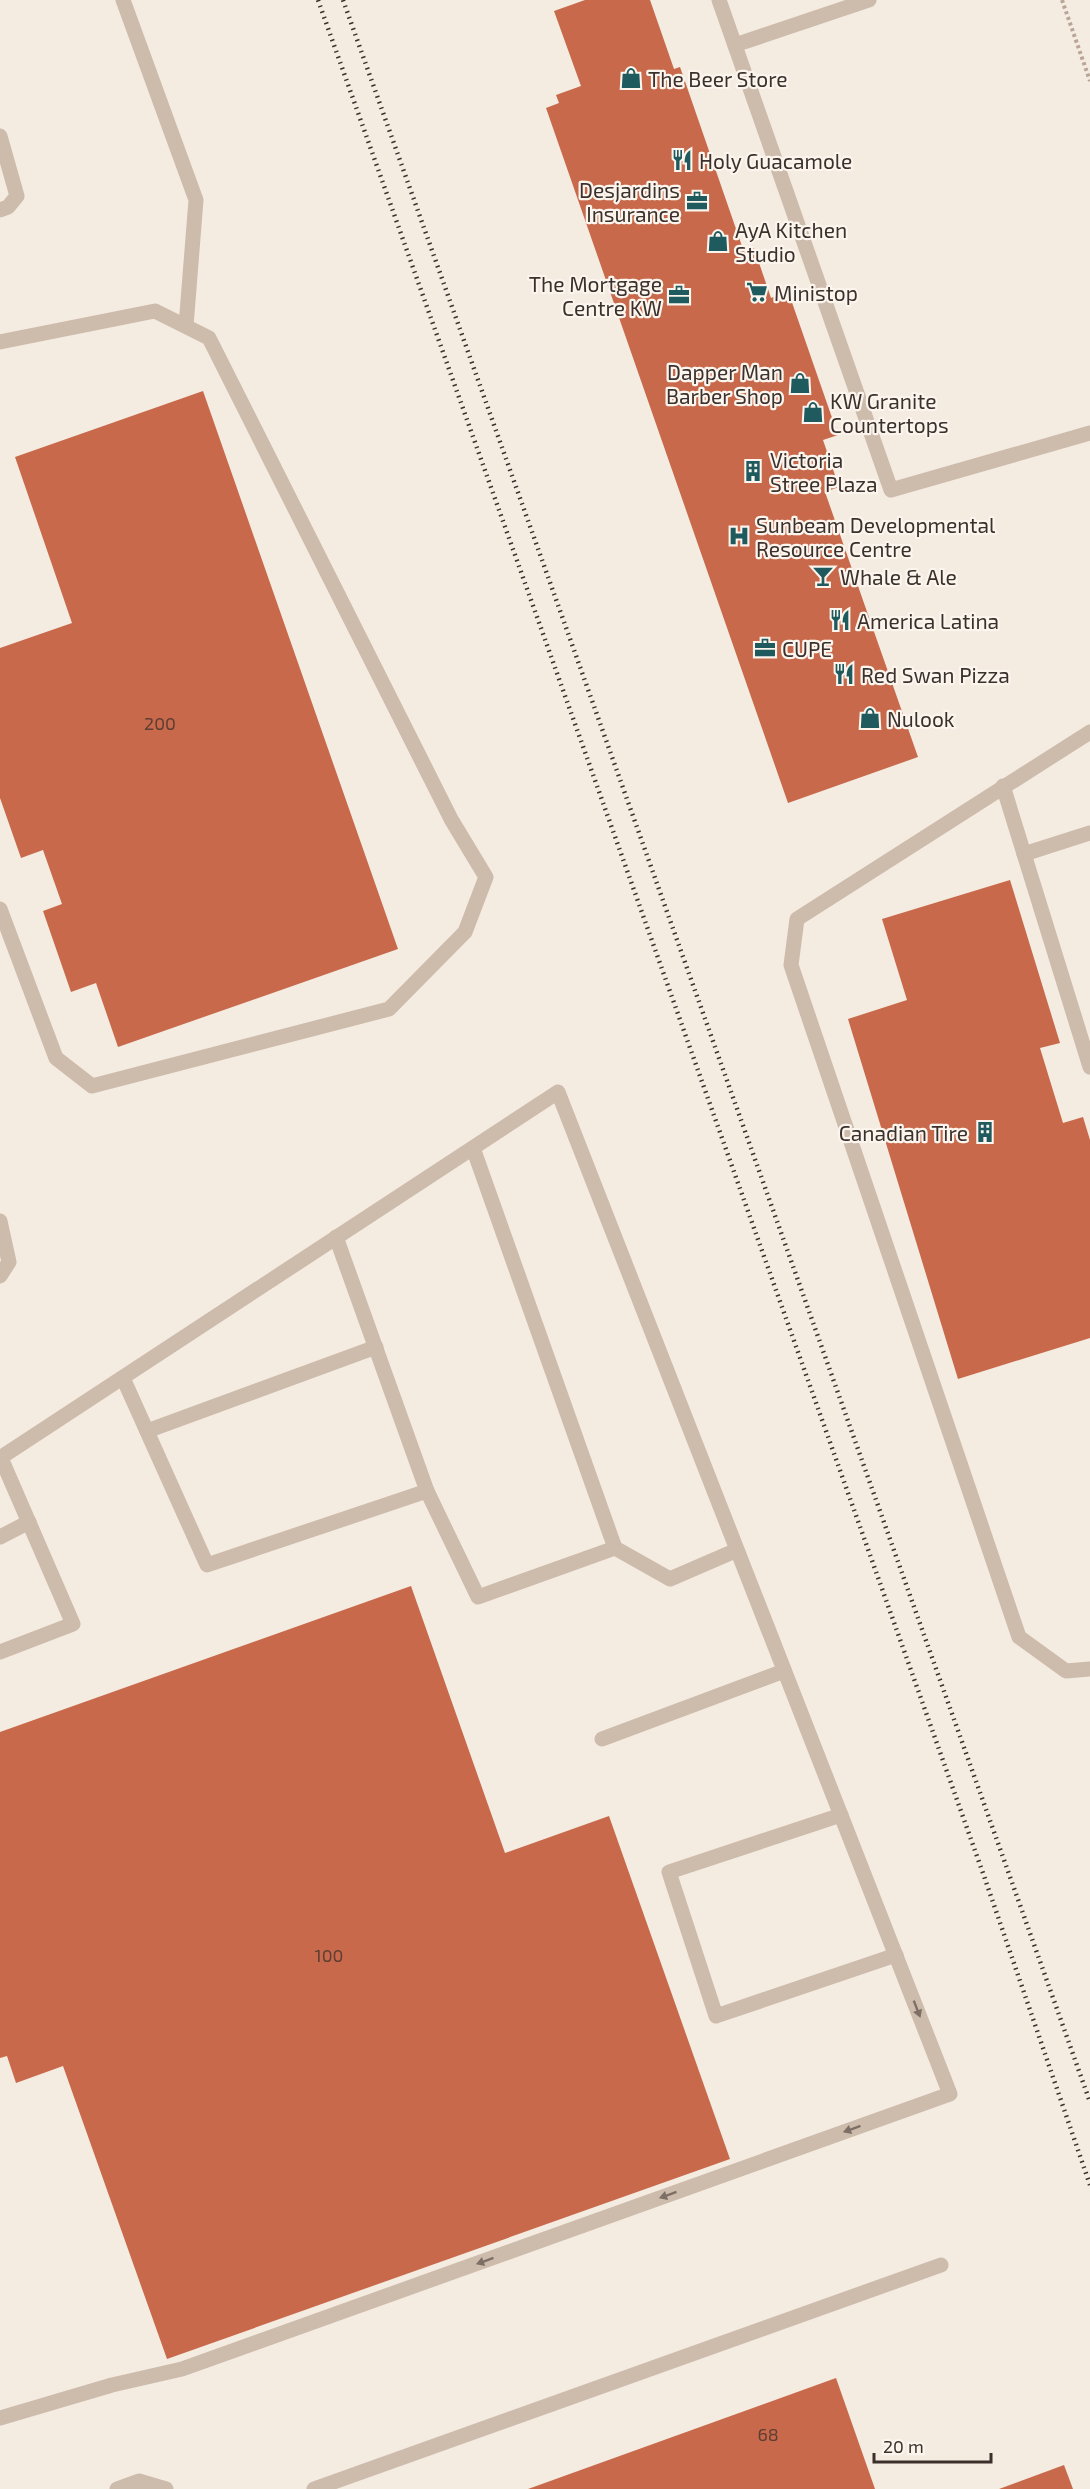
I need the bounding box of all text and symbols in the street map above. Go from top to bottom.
shop icon: The Beer Store [619,66,643,90]
place label: The Beer Store [648,66,788,91]
restaurant icon: Holy Guacamole [670,148,694,172]
place label: Holy Guacamole [699,148,852,173]
place label: Desjardins Insurance [579,177,680,226]
office icon: Desjardins Insurance [685,189,709,213]
place label: AyA Kitchen Studio [735,217,847,266]
shop icon: AyA Kitchen Studio [706,229,730,253]
place label: The Mortgage Centre KW [529,271,662,320]
supermarket icon: Ministop [745,280,769,304]
place label: Ministop [774,280,858,305]
office icon: The Mortgage Centre KW [667,283,691,307]
place label: Dapper Man Barber Shop [666,359,783,408]
shop icon: Dapper Man Barber Shop [788,371,812,395]
place label: KW Granite Countertops [830,388,949,437]
shop icon: KW Granite Countertops [801,400,825,424]
place label: Victoria Stree Plaza [770,447,877,496]
building icon: Victoria Stree Plaza [741,459,765,483]
place label: Sunbeam Developmental Resource Centre [756,512,996,561]
hospital icon: Sunbeam Developmental Resource Centre [727,524,751,548]
bar icon: Whale & Ale [811,564,835,588]
place label: Whale & Ale [840,564,957,589]
restaurant icon: America Latina [828,608,852,632]
place label: America Latina [857,608,999,633]
office icon: CUPE [753,636,777,660]
place label: CUPE [782,636,832,661]
restaurant icon: Red Swan Pizza [832,662,856,686]
place label: Red Swan Pizza [861,662,1010,687]
shop icon: Nulook [858,706,882,730]
place label: Nulook [887,706,955,731]
house number: 200 [144,712,176,734]
place label: Canadian Tire [839,1120,968,1145]
building icon: Canadian Tire [973,1120,997,1144]
house number: 100 [315,1944,343,1966]
one-way arrow [912,2001,922,2019]
one-way arrow [843,2125,861,2135]
one-way arrow [659,2190,677,2200]
one-way arrow [476,2256,494,2266]
house number: 68 [757,2423,779,2445]
scale bar [874,2426,991,2464]
text: 20 m [883,2435,924,2457]

